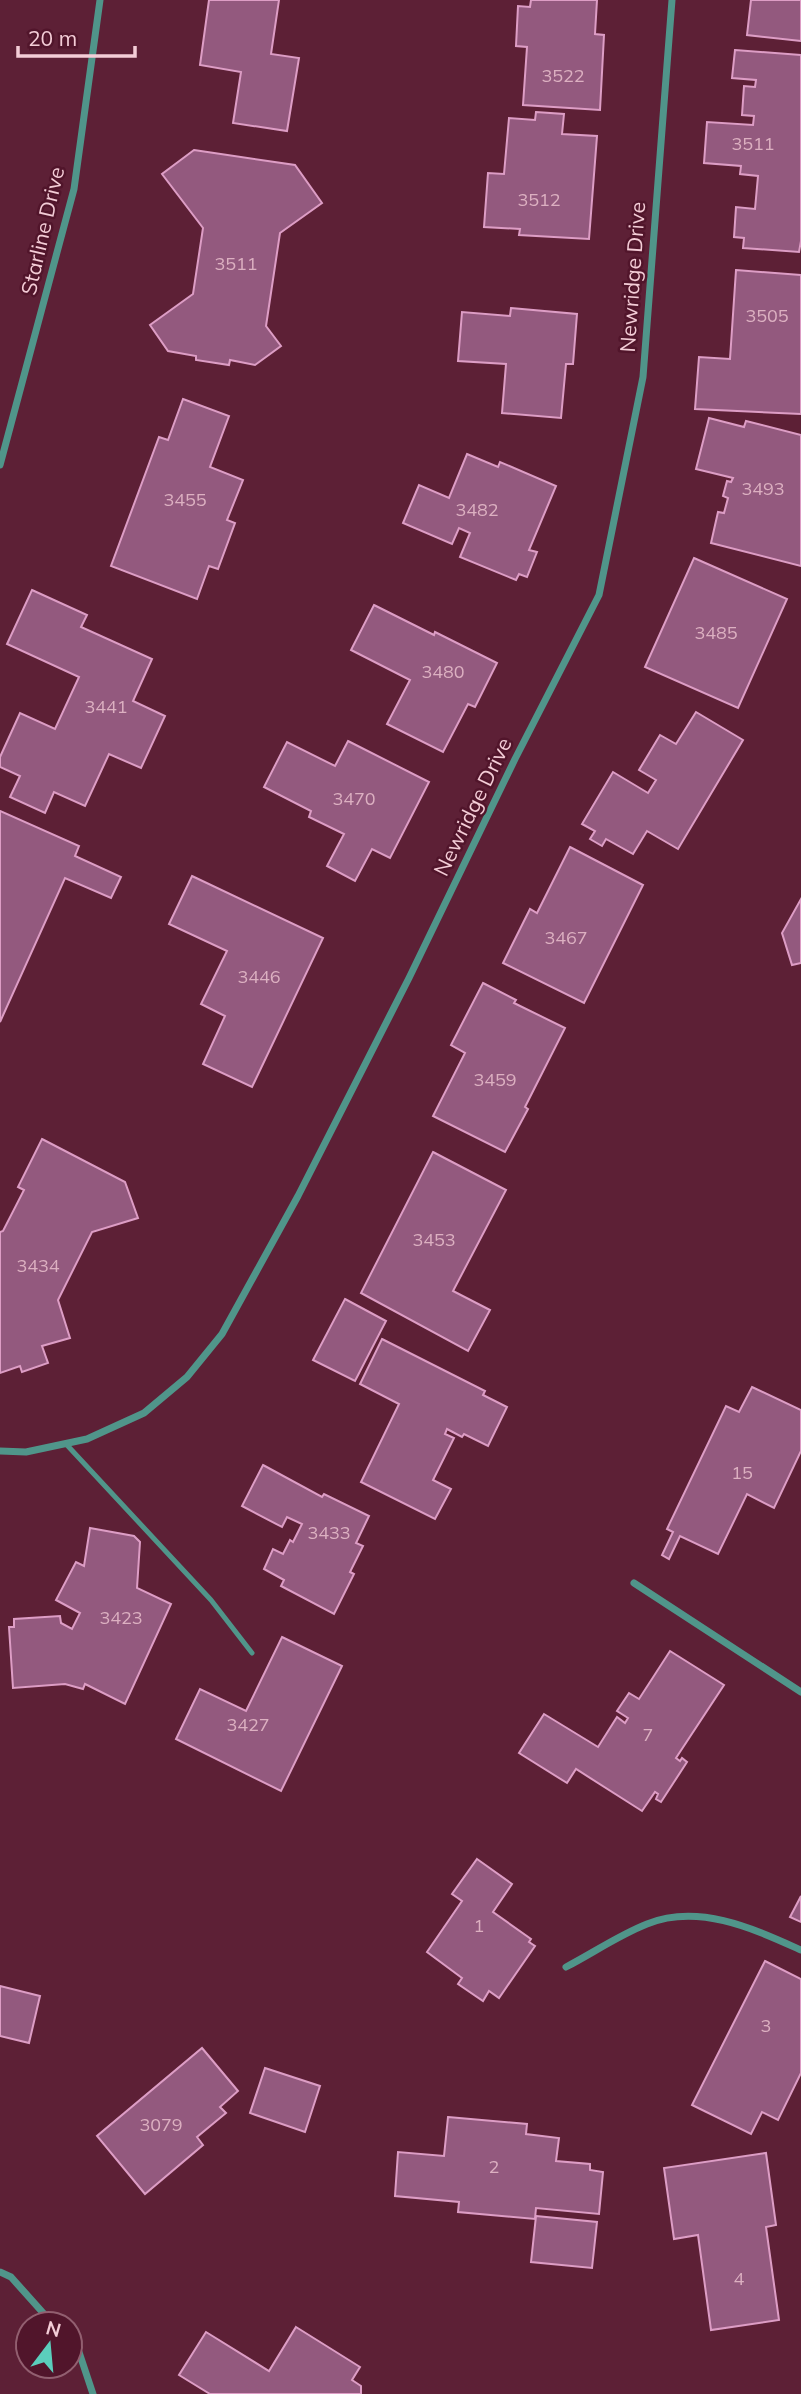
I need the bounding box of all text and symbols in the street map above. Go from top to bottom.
scale bar [18,14,135,58]
text: 20 m [28,25,77,51]
house number: 3522 [541,64,585,87]
house number: 3511 [731,132,775,155]
street label: Starline Drive [15,164,69,297]
house number: 3512 [517,188,561,211]
street label: Newridge Drive [614,201,650,353]
house number: 3511 [214,252,258,275]
house number: 3505 [745,304,789,327]
house number: 3493 [741,477,785,500]
house number: 3455 [163,488,207,511]
house number: 3482 [455,498,499,521]
house number: 3485 [694,621,738,644]
house number: 3480 [421,660,465,683]
house number: 3441 [84,695,128,718]
street label: Newridge Drive [427,733,517,880]
house number: 3470 [332,787,376,810]
house number: 3467 [544,926,588,949]
house number: 3446 [237,965,281,988]
house number: 3459 [473,1068,517,1091]
house number: 3453 [412,1228,456,1251]
house number: 3434 [16,1254,60,1277]
house number: 15 [731,1461,753,1484]
house number: 3433 [307,1521,351,1544]
house number: 3423 [99,1606,143,1629]
house number: 3427 [226,1713,270,1736]
house number: 7 [643,1723,653,1746]
house number: 1 [474,1914,484,1937]
house number: 3 [761,2014,771,2037]
house number: 3079 [139,2113,183,2136]
house number: 2 [489,2155,499,2178]
house number: 4 [734,2267,745,2290]
north arrow [14,2310,84,2380]
text: N [43,2315,64,2342]

